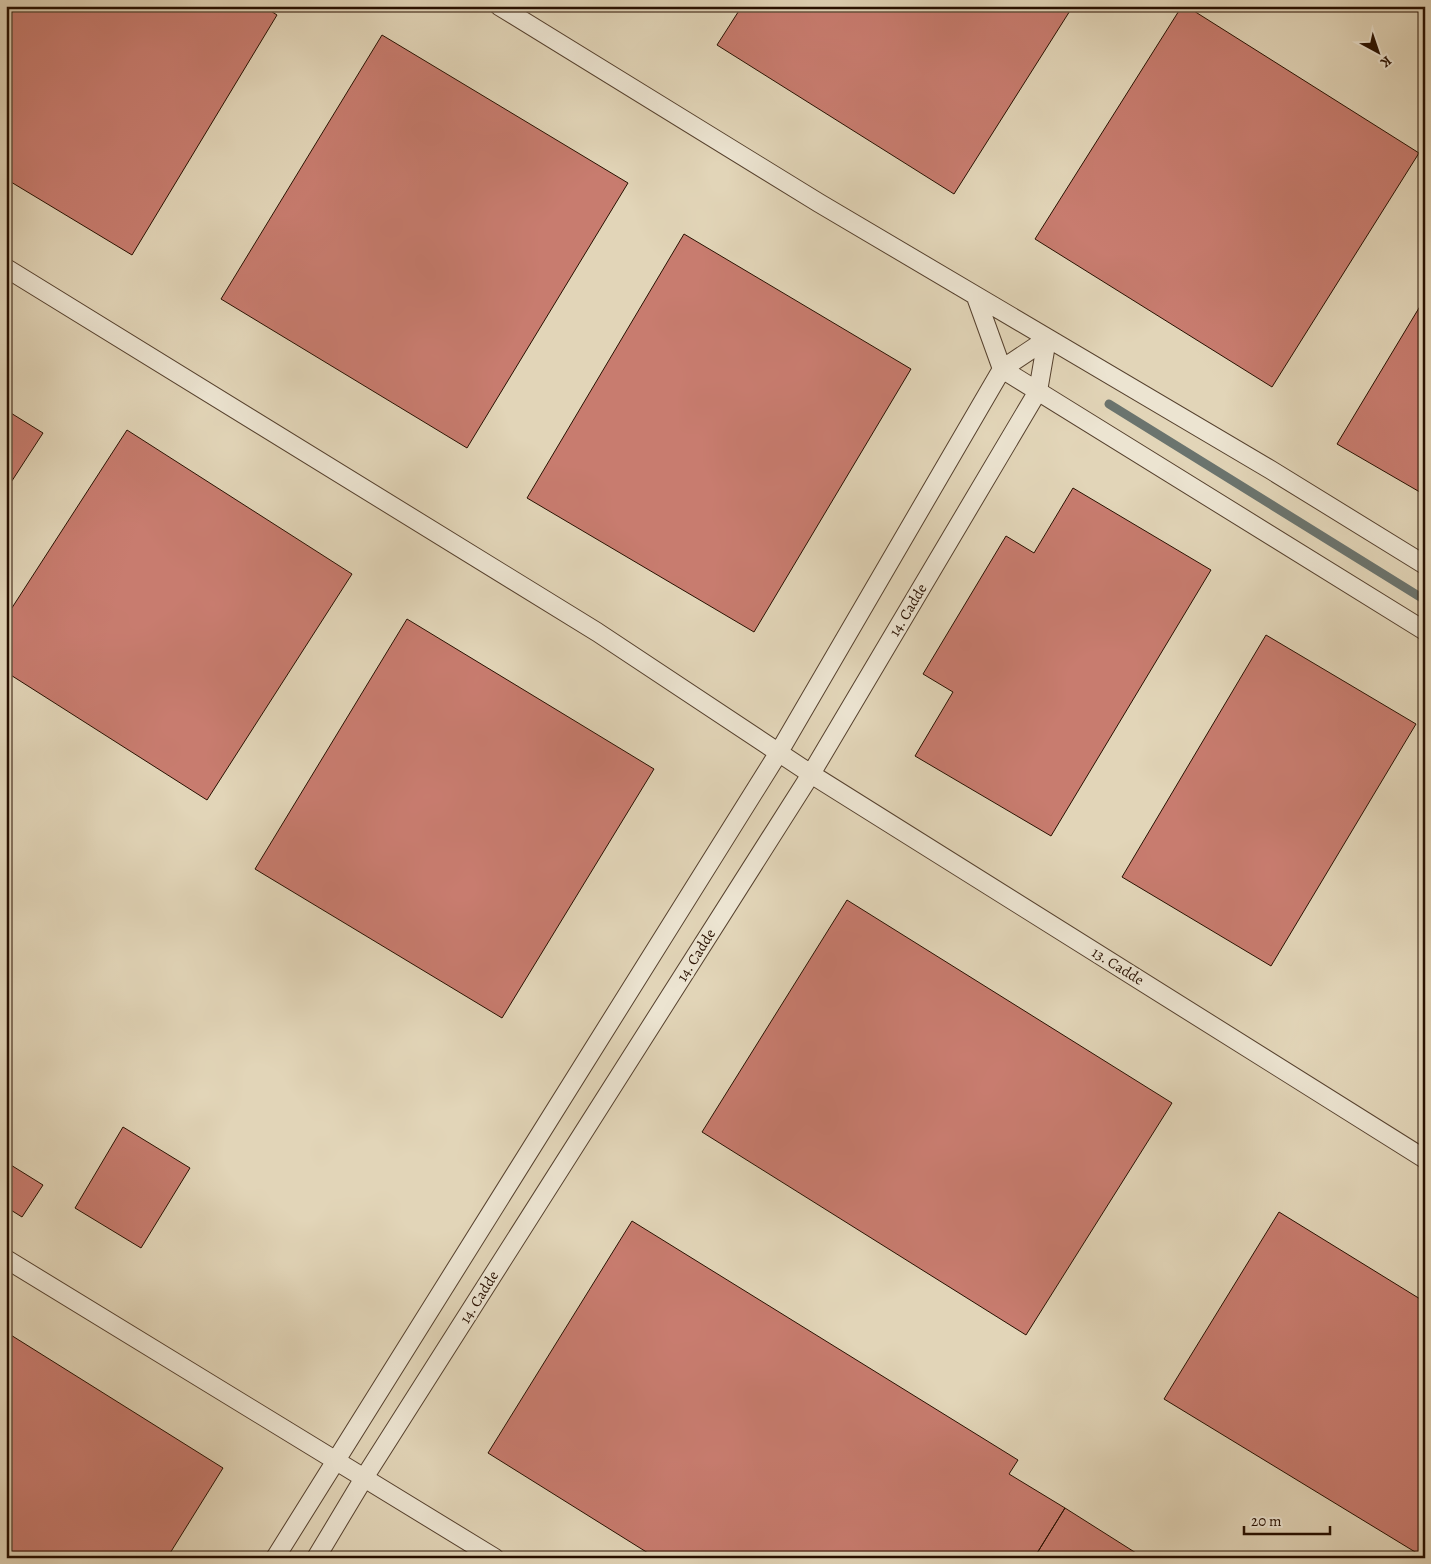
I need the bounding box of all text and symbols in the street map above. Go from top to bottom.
north arrow [1354,28,1404,78]
text: K [1376,51,1396,72]
street label: 14. Cadde [884,580,932,640]
street label: 14. Cadde [672,925,720,985]
street label: 13. Cadde [1088,942,1148,990]
street label: 14. Cadde [455,1267,503,1327]
scale bar [1244,1504,1330,1536]
text: 20 m [1251,1511,1282,1531]

